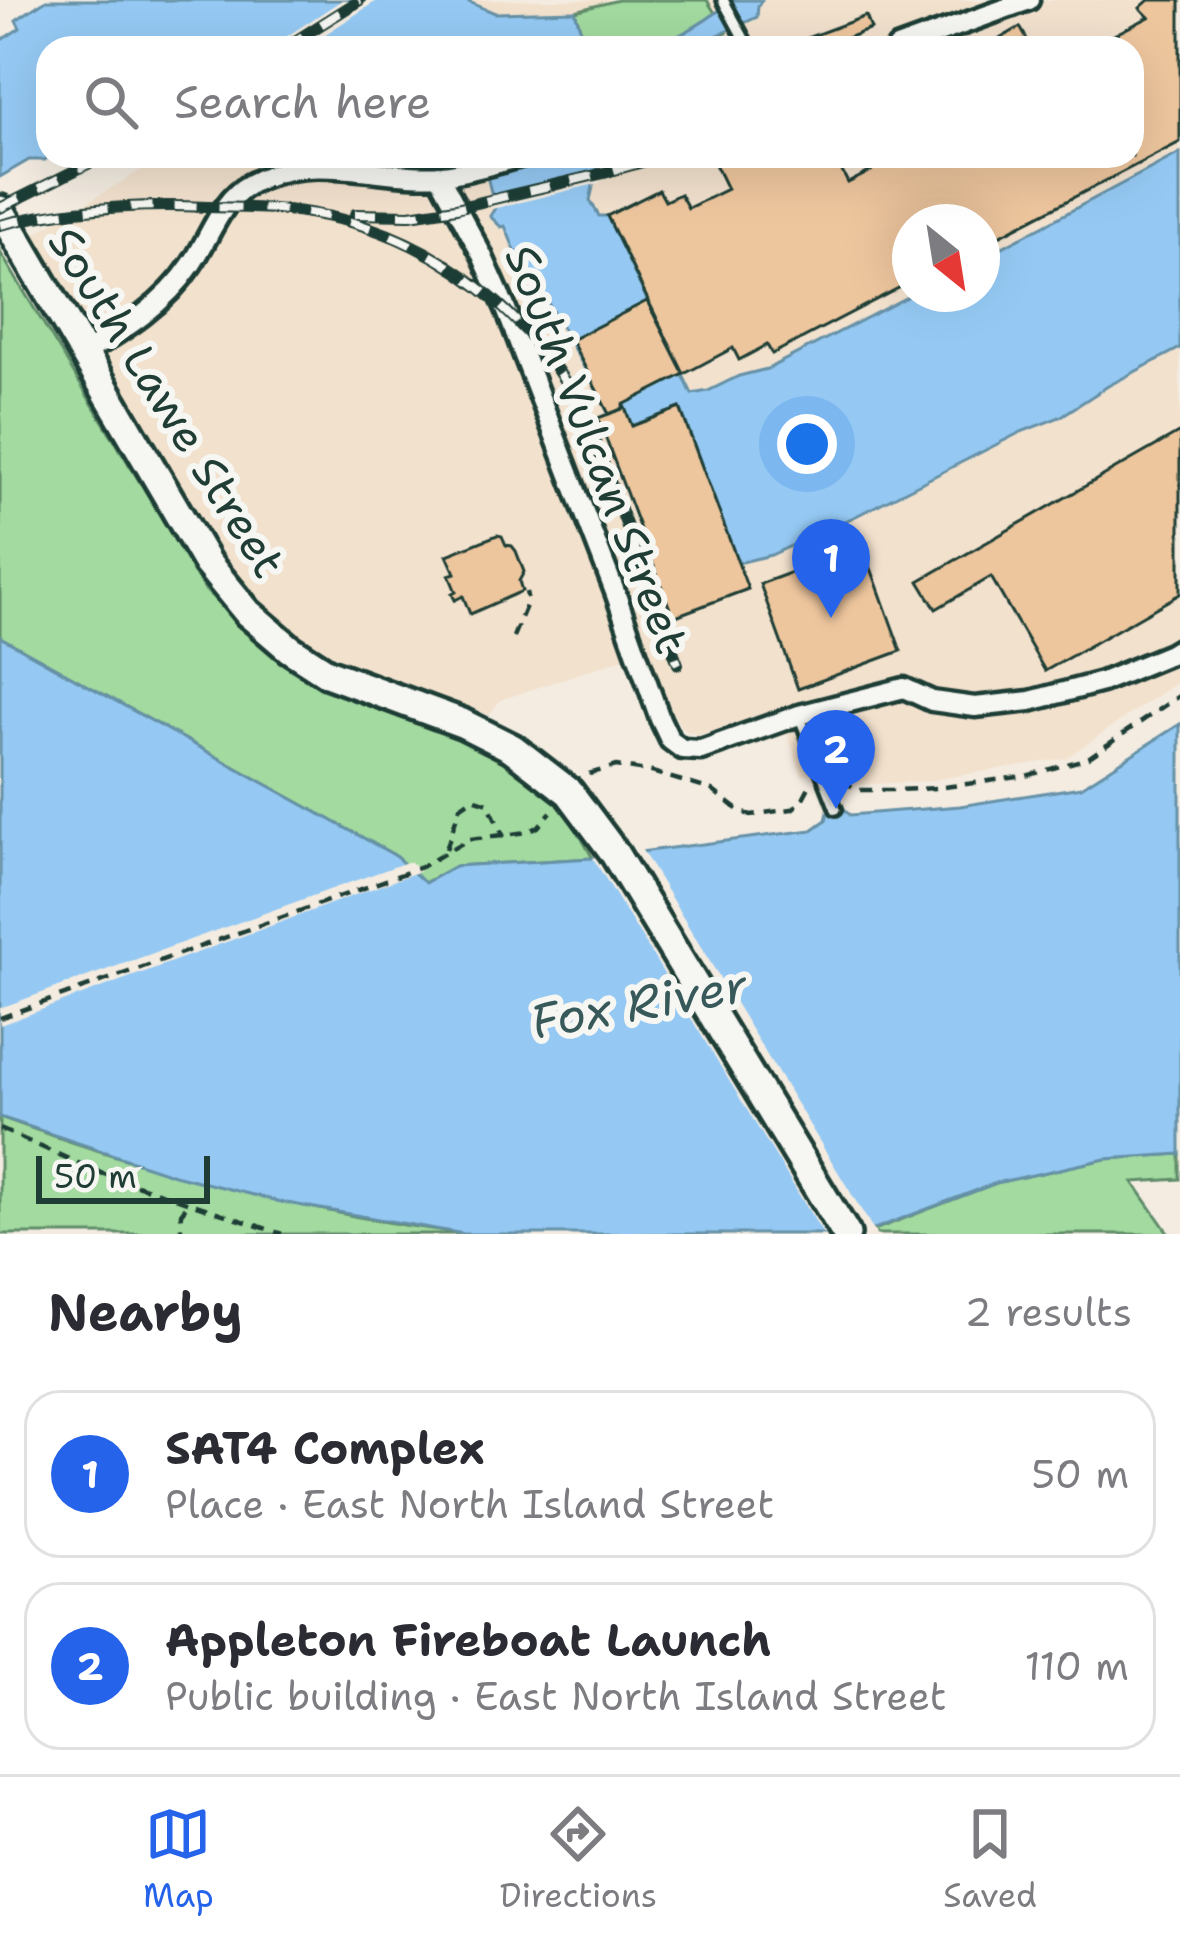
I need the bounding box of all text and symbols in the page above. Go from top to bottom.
search box [36,36,1144,168]
icon: search [78,69,144,135]
text: Search here [174,72,431,132]
north arrow [892,204,1000,312]
street label: South Lawe Street [35,215,299,589]
street label: South Vulcan Street [491,236,703,662]
your location [777,414,837,474]
pin: 1 [792,519,870,618]
pin: 2 [797,710,875,809]
water label: Fox River [526,952,753,1054]
scale bar [36,1150,210,1203]
text: 50 m [54,1154,137,1199]
text: Nearby [48,1278,243,1346]
text: 2 results [965,1286,1132,1338]
text: SAT4 Complex [165,1418,485,1478]
text: 1 [81,1448,99,1500]
text: 50 m [1031,1448,1129,1500]
text: Place · East North Island Street [165,1478,774,1530]
text: Appleton Fireboat Launch [165,1610,771,1670]
text: 2 [76,1640,104,1692]
text: 110 m [1025,1640,1129,1692]
text: Public building · East North Island Street [165,1670,947,1722]
tab: Map [143,1801,214,1918]
tab: Directions [500,1801,657,1918]
tab: Saved [943,1801,1037,1918]

